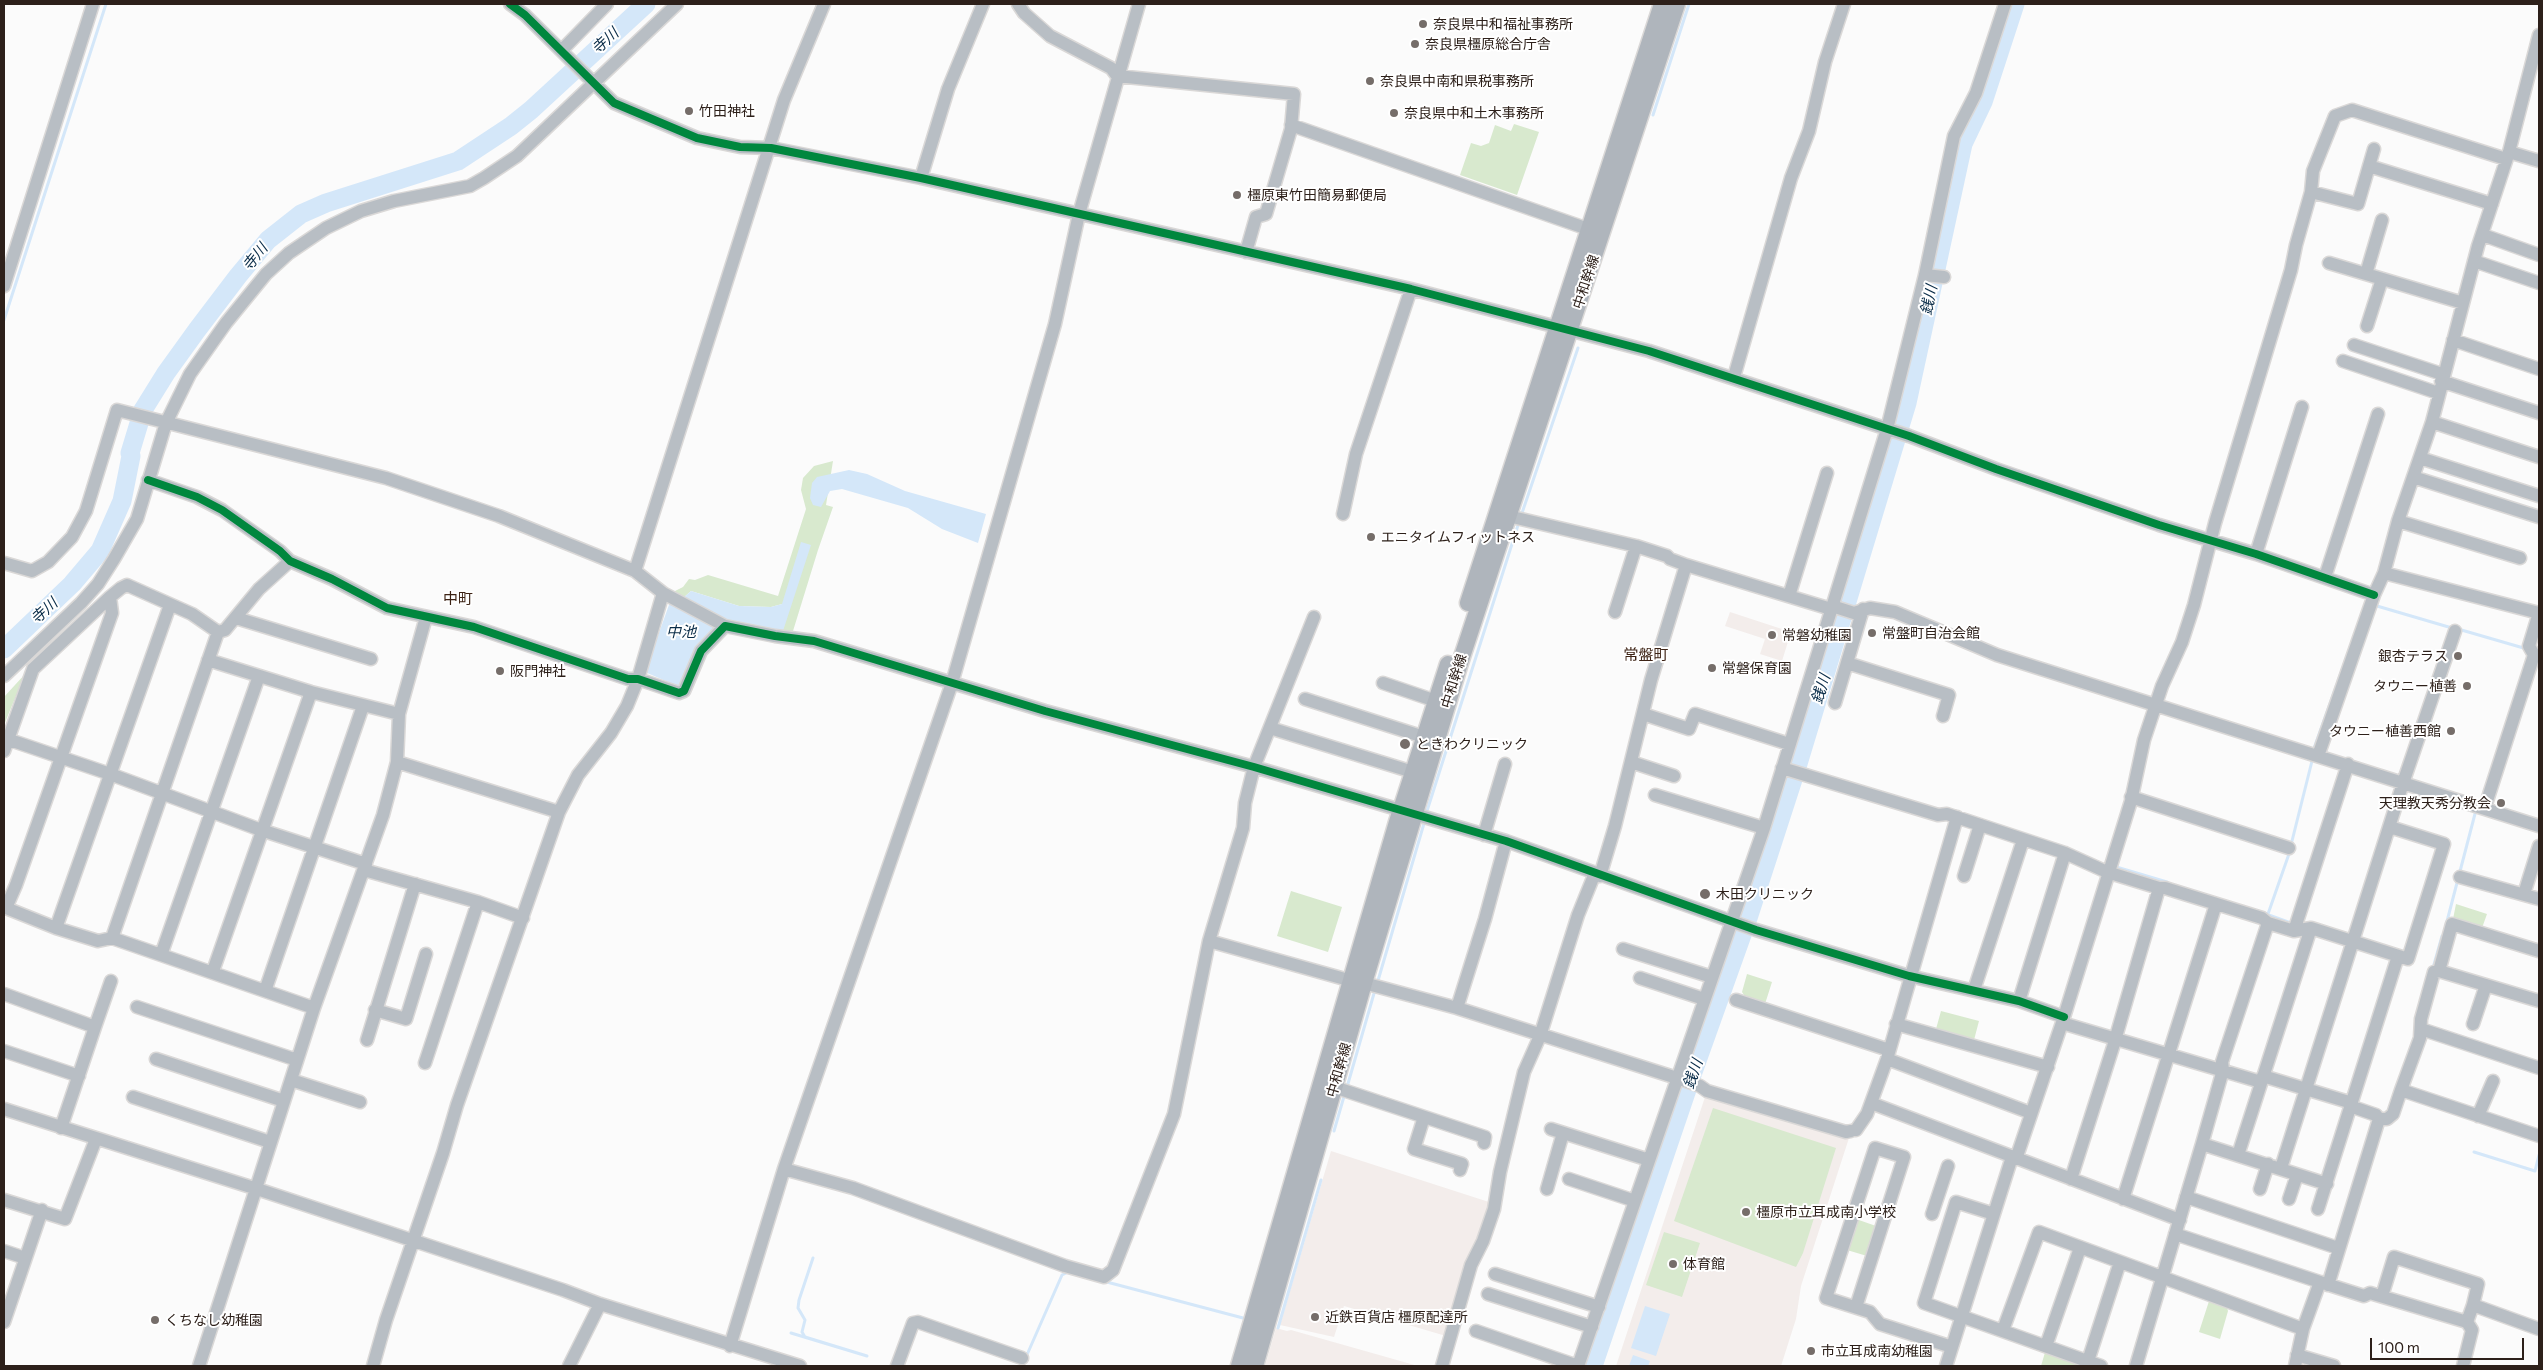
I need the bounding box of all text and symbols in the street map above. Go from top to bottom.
place label: 奈良県中和福祉事務所 [1433,16,1573,32]
marker: 奈良県中和福祉事務所 [1417,18,1429,30]
water label: 寺川 [588,24,622,58]
place label: 奈良県橿原総合庁舎 [1425,36,1551,52]
marker: 奈良県橿原総合庁舎 [1409,38,1421,50]
place label: 奈良県中南和県税事務所 [1380,73,1534,89]
marker: 奈良県中南和県税事務所 [1364,75,1376,87]
place label: 竹田神社 [699,103,755,119]
marker: 竹田神社 [683,105,695,117]
place label: 奈良県中和土木事務所 [1404,105,1544,121]
marker: 奈良県中和土木事務所 [1388,107,1400,119]
place label: 橿原東竹田簡易郵便局 [1247,187,1387,203]
marker: 橿原東竹田簡易郵便局 [1231,189,1243,201]
water label: 寺川 [239,240,271,274]
street label: 中和幹線 [1569,253,1603,311]
water label: 銭川 [1917,283,1941,317]
place label: エニタイムフィットネス [1381,529,1535,545]
marker: エニタイムフィットネス [1365,531,1377,543]
district label: 中町 [443,590,473,608]
water label: 寺川 [27,594,61,628]
water label: 中池 [666,623,696,641]
place label: 常盤町自治会館 [1882,625,1980,641]
place label: 常磐幼稚園 [1782,627,1852,643]
marker: 常盤町自治会館 [1866,627,1878,639]
marker: 常磐幼稚園 [1766,629,1778,641]
district label: 常盤町 [1624,646,1668,664]
place label: 銀杏テラス [2378,648,2448,664]
marker: 銀杏テラス [2452,650,2464,662]
street label: 中和幹線 [1438,652,1470,710]
place label: 常磐保育園 [1722,660,1792,676]
marker: 常磐保育園 [1706,662,1718,674]
place label: 阪門神社 [510,663,566,679]
marker: 阪門神社 [494,665,506,677]
water label: 銭川 [1808,672,1834,706]
place label: タウニー植善 [2373,678,2457,694]
marker: タウニー植善 [2461,680,2473,692]
place label: タウニー植善西館 [2329,723,2441,739]
marker: タウニー植善西館 [2445,725,2457,737]
place label: ときわクリニック [1416,736,1528,752]
marker: ときわクリニック [1398,737,1412,751]
place label: 天理教天秀分教会 [2379,795,2491,811]
marker: 天理教天秀分教会 [2495,797,2507,809]
place label: 木田クリニック [1716,886,1814,902]
marker: 木田クリニック [1698,887,1712,901]
street label: 中和幹線 [1323,1041,1355,1099]
water label: 銭川 [1680,1057,1706,1091]
place label: 橿原市立耳成南小学校 [1756,1204,1896,1220]
marker: 橿原市立耳成南小学校 [1740,1206,1752,1218]
place label: 体育館 [1683,1256,1725,1272]
marker: 体育館 [1667,1258,1679,1270]
place label: 近鉄百貨店 橿原配達所 [1325,1309,1468,1325]
marker: 近鉄百貨店 橿原配達所 [1309,1311,1321,1323]
place label: くちなし幼稚園 [165,1312,263,1328]
marker: くちなし幼稚園 [149,1314,161,1326]
scale bar [2373,1328,2527,1360]
text: 100 m [2378,1338,2420,1356]
place label: 市立耳成南幼稚園 [1821,1343,1933,1359]
marker: 市立耳成南幼稚園 [1805,1345,1817,1357]

